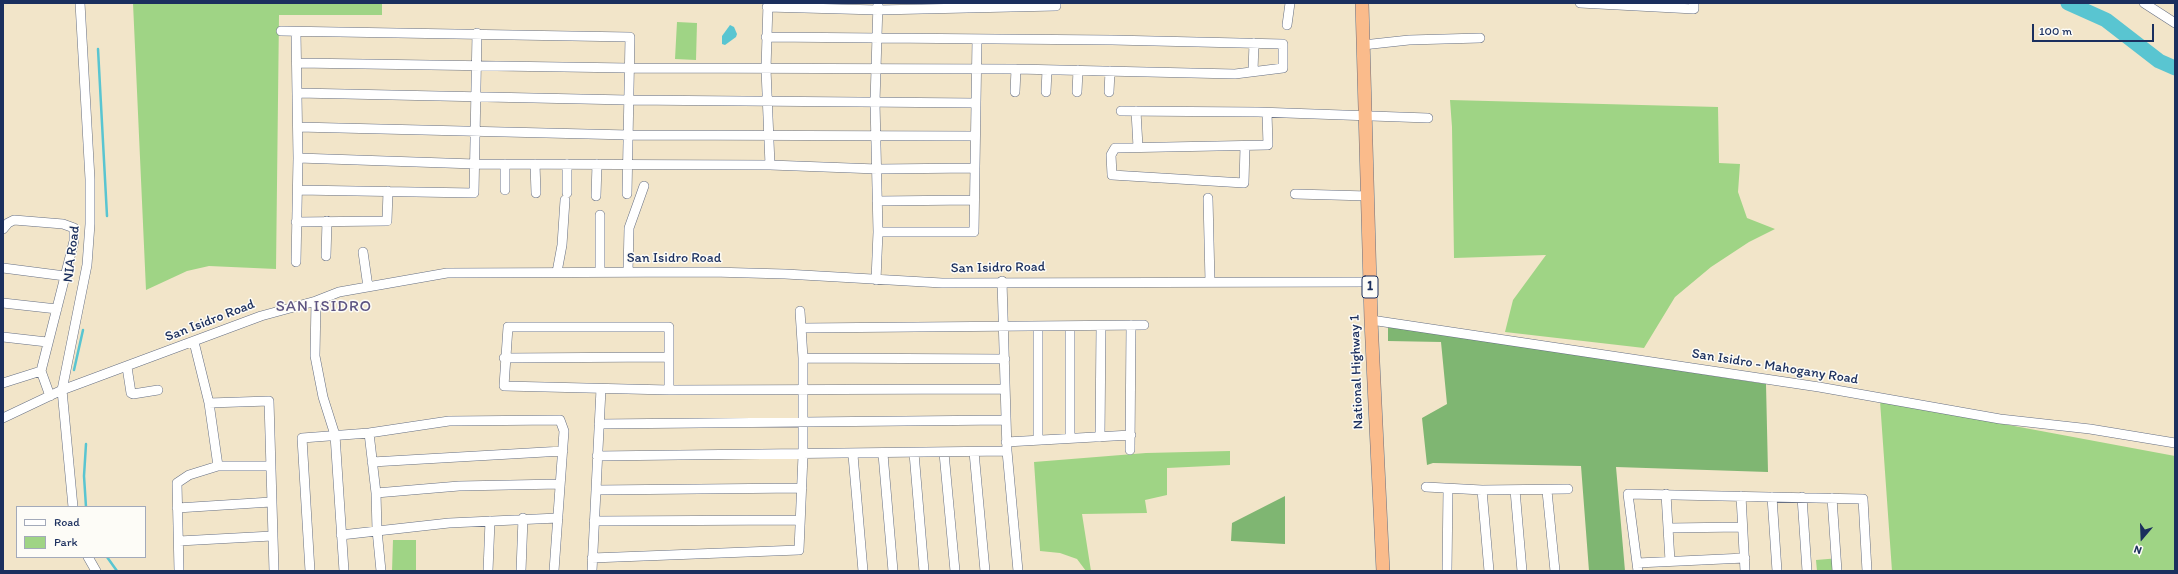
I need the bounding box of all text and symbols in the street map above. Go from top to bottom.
scale bar [2034,16,2156,42]
text: 100 m [2039,24,2072,38]
street label: NIA Road [60,225,84,283]
street label: San Isidro Road [627,250,721,266]
street label: San Isidro Road [950,259,1046,277]
road number: 1 [1362,276,1378,298]
street label: San Isidro Road [163,296,257,346]
district label: SAN ISIDRO [277,297,371,317]
street label: National Highway 1 [1347,314,1367,430]
street label: San Isidro - Mahogany Road [1690,346,1860,388]
legend [16,506,146,558]
text: Road [54,515,80,529]
north arrow [2122,518,2162,558]
text: Park [54,535,78,549]
text: N [2132,542,2144,557]

